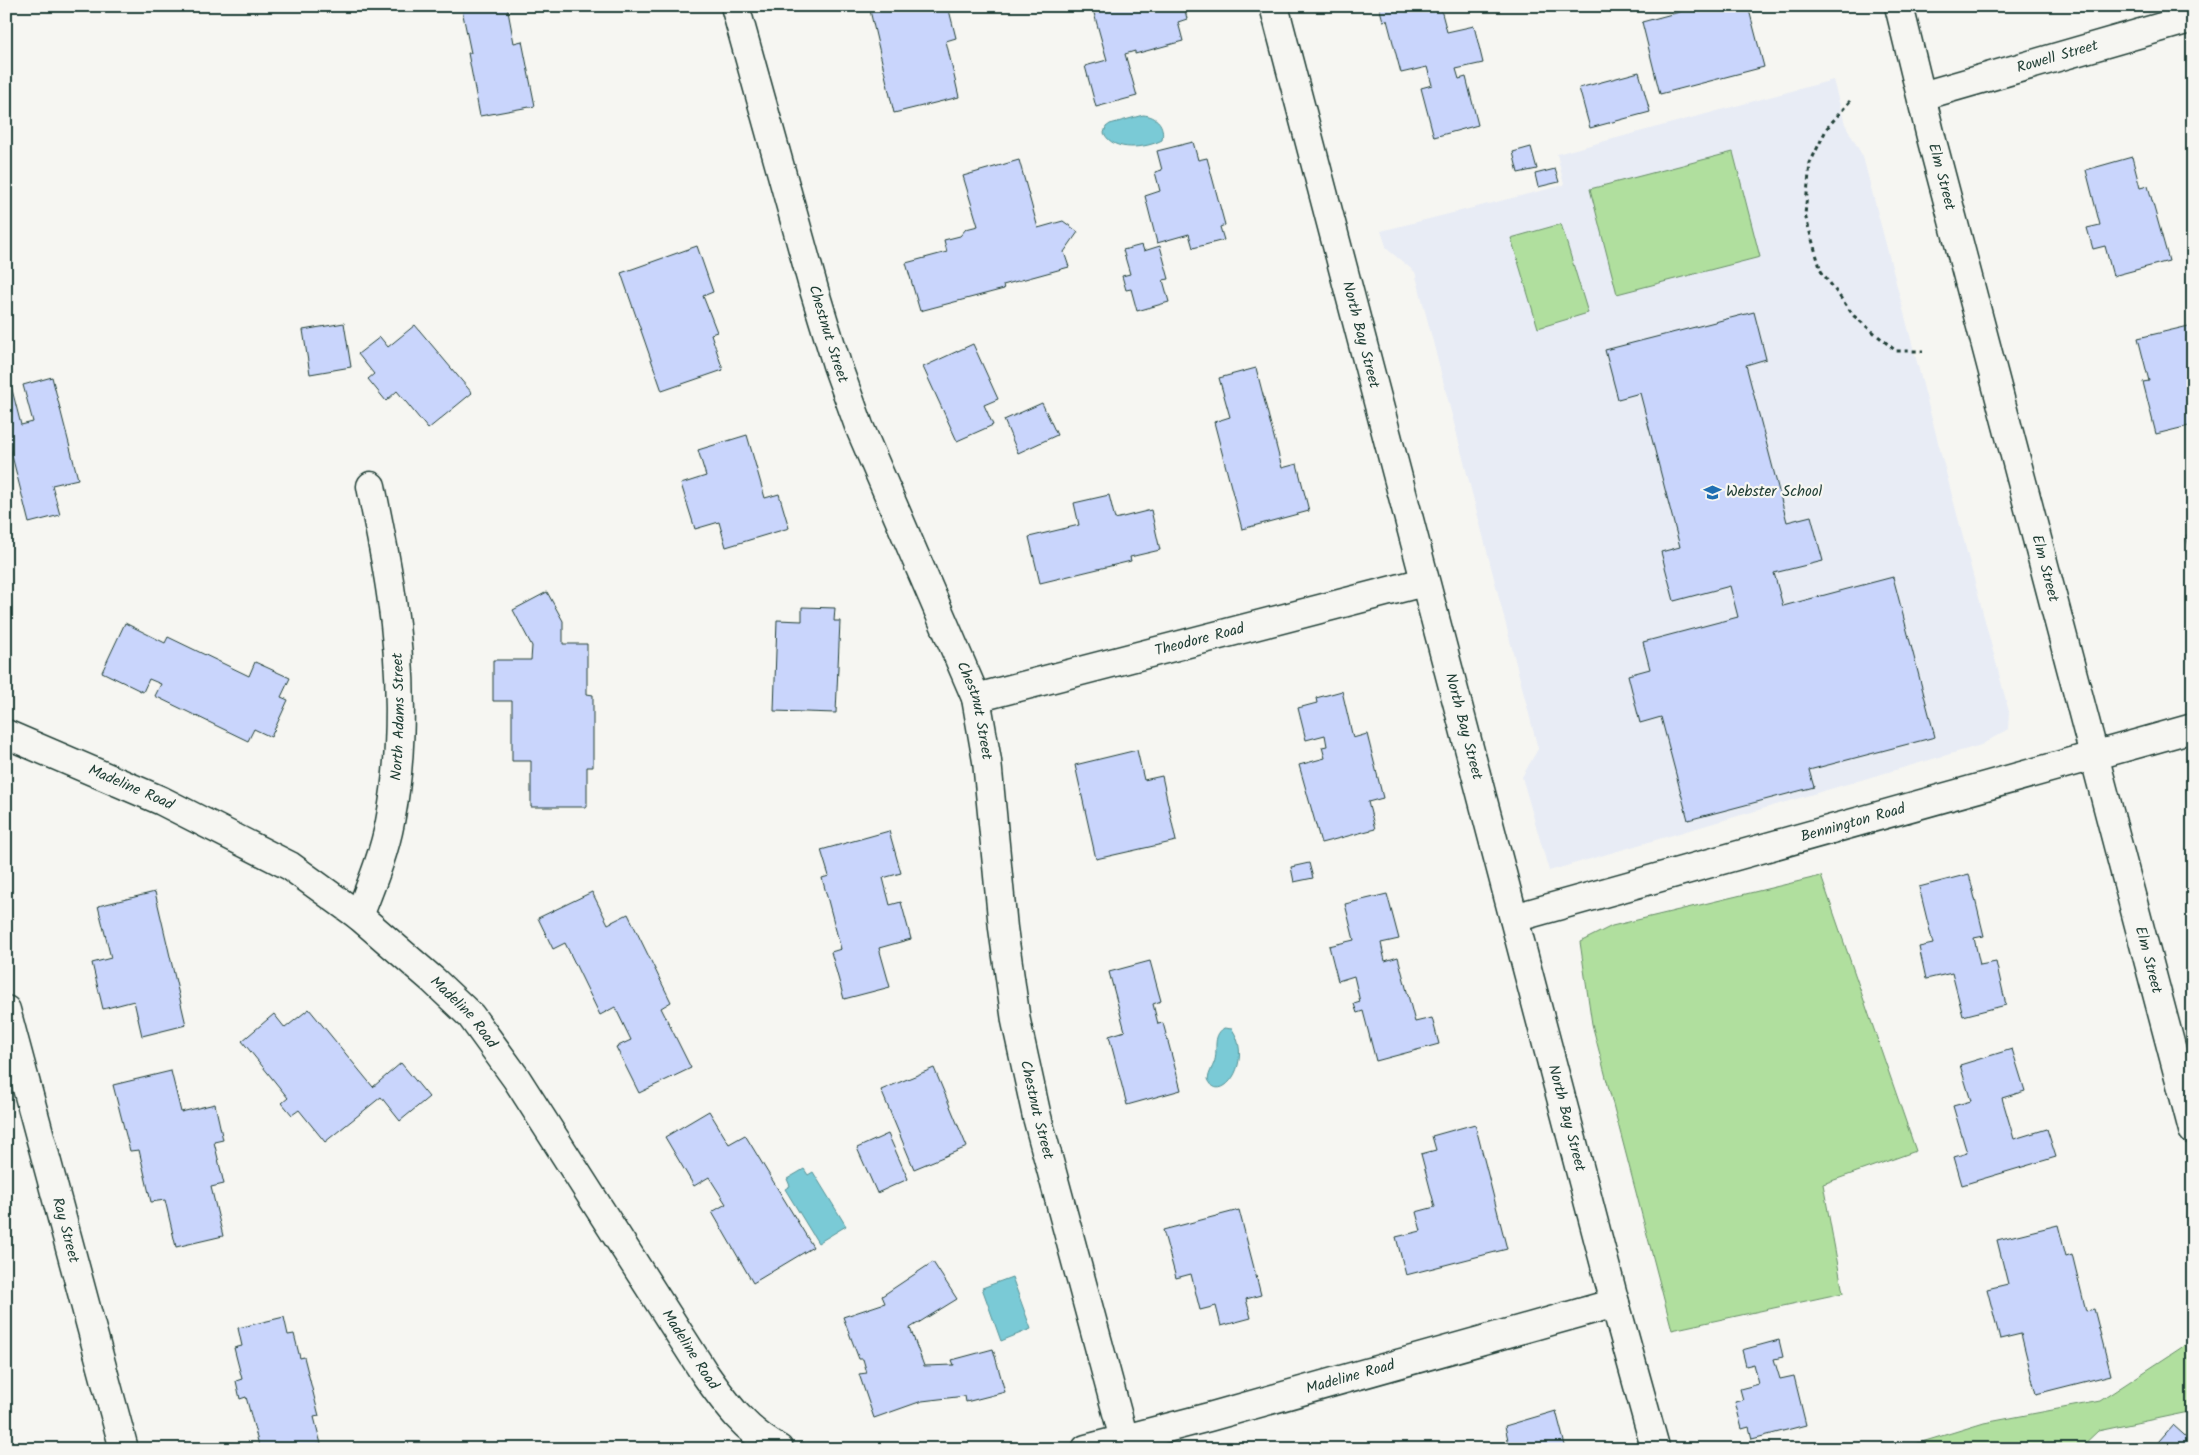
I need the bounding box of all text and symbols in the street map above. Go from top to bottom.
street label: Rowell Street [2014,34,2101,80]
street label: Elm Street [1921,141,1962,213]
street label: North Bay Street [1335,279,1386,391]
street label: Chestnut Street [801,283,855,387]
place label: Webster School [1726,480,1823,504]
school or university icon: Webster School [1702,482,1722,502]
street label: Elm Street [2024,532,2065,605]
street label: Theodore Road [1152,617,1248,663]
street label: North Adams Street [384,652,412,782]
street label: Chestnut Street [950,658,999,762]
street label: North Bay Street [1438,670,1489,783]
street label: Madeline Road [84,759,178,817]
street label: Bennington Road [1798,797,1909,849]
street label: Elm Street [2128,924,2169,996]
street label: Madeline Road [424,971,503,1054]
street label: Chestnut Street [1013,1058,1060,1162]
street label: North Bay Street [1541,1062,1592,1174]
street label: Ray Street [45,1195,86,1266]
street label: Madeline Road [655,1305,725,1396]
street label: Madeline Road [1303,1353,1398,1401]

